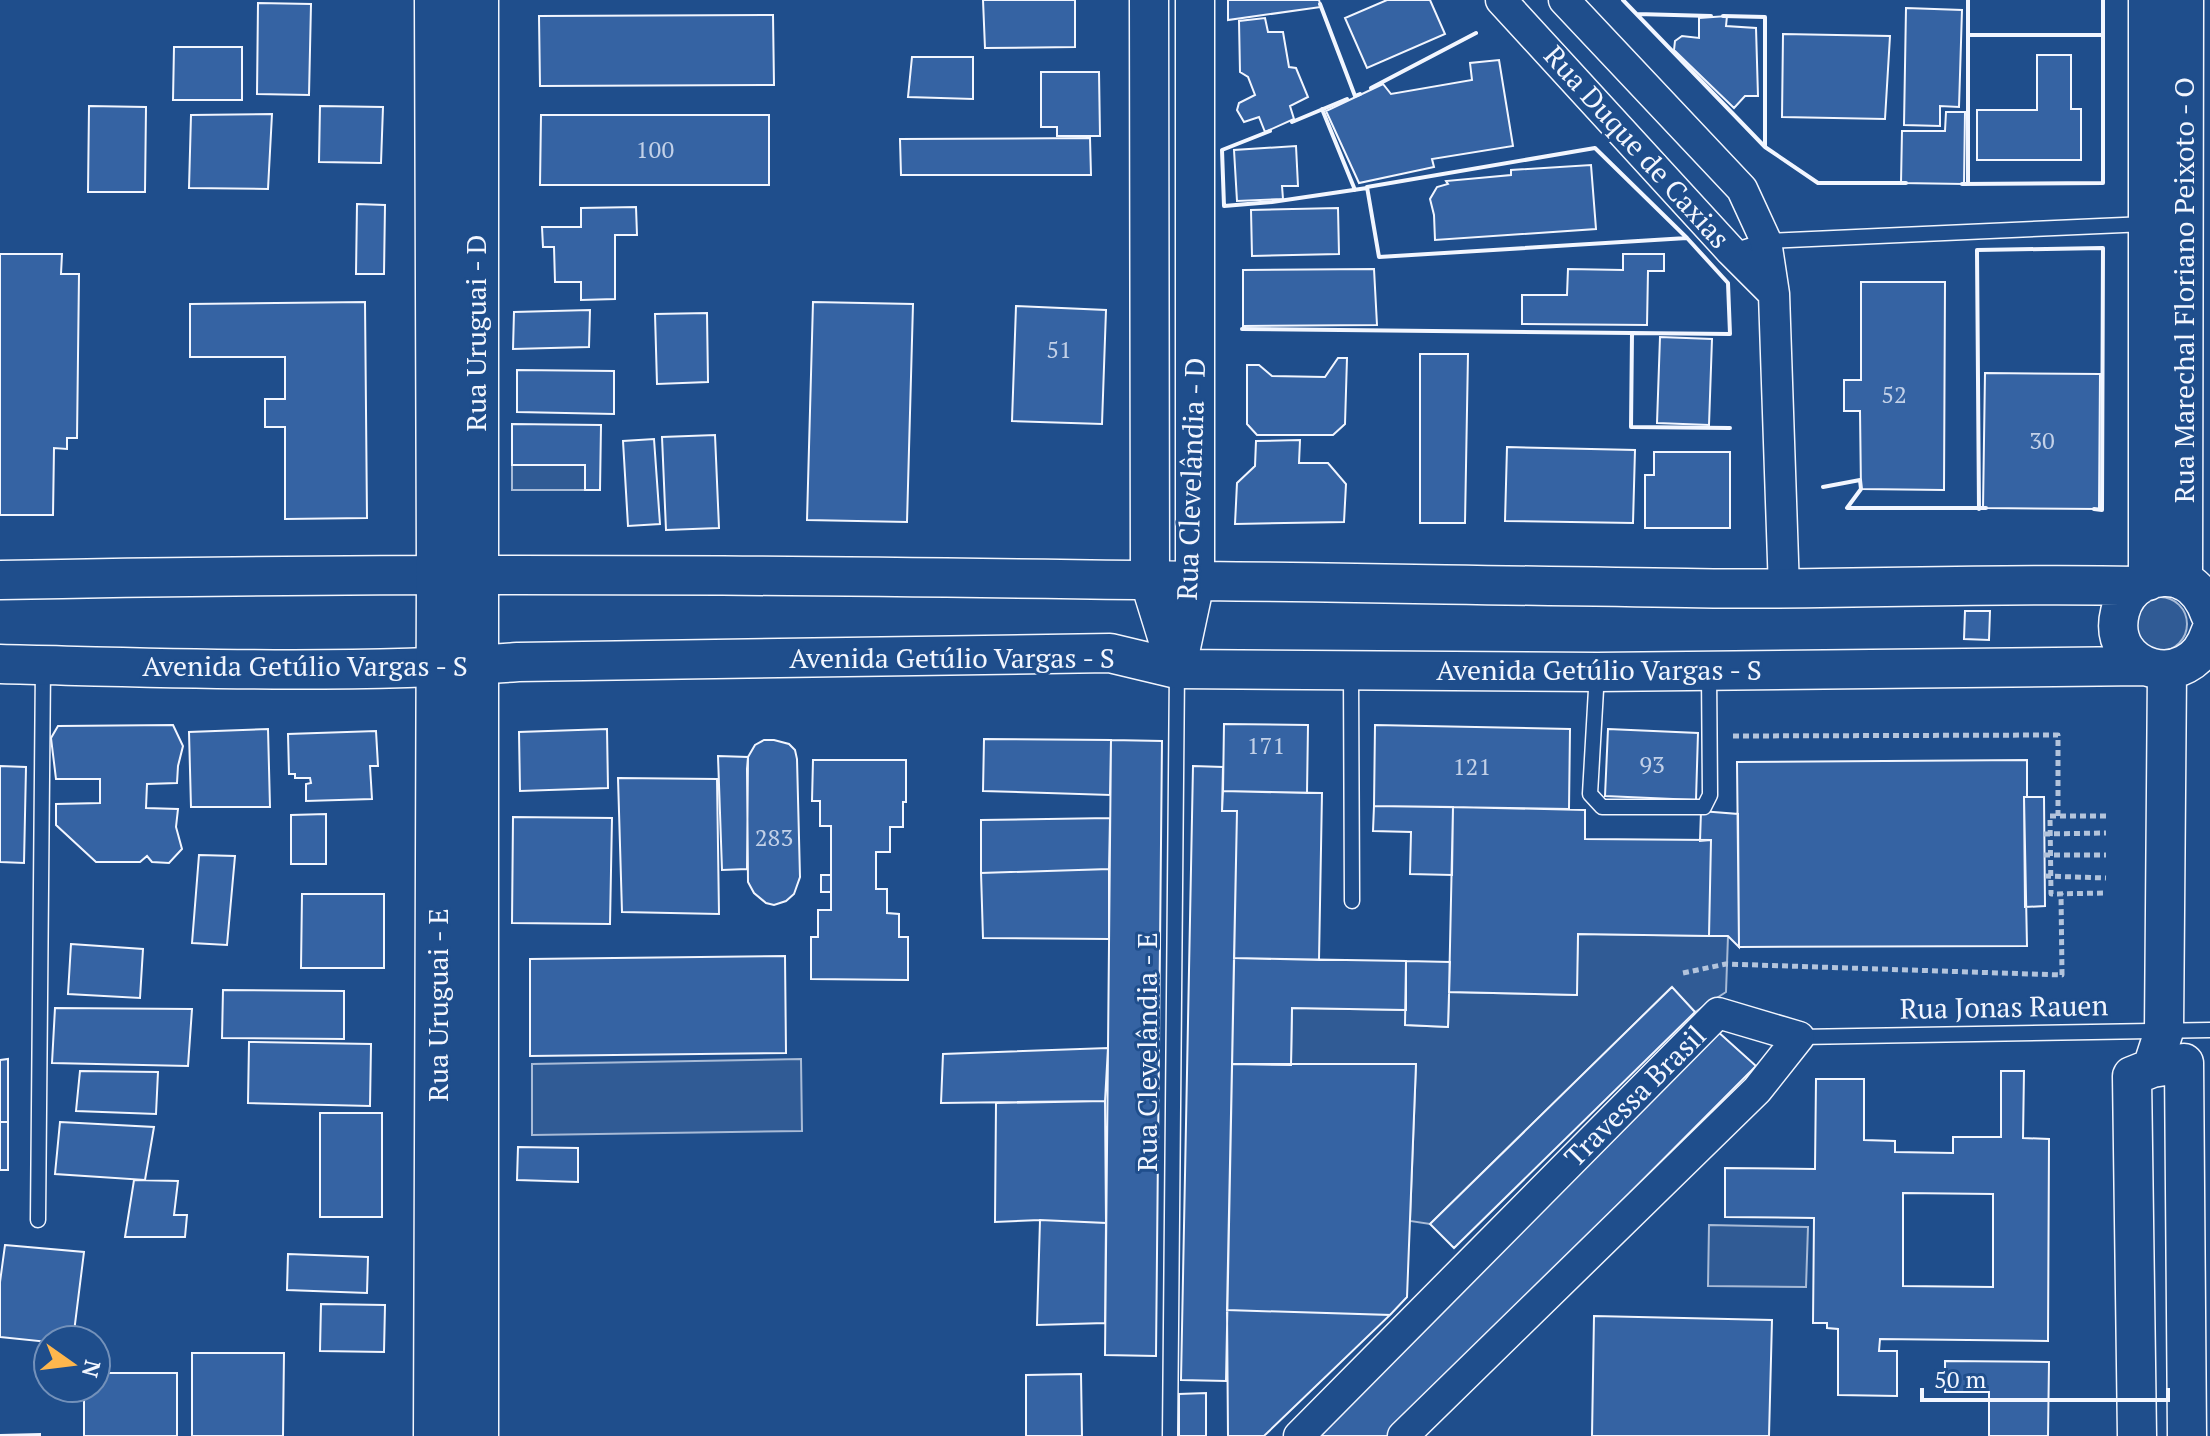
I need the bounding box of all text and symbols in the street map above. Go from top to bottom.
street label: Rua Duque de Caxias [1536,37,1738,256]
street label: Rua Marechal Floriano Peixoto - O [2165,77,2202,503]
house number: 100 [636,133,674,165]
street label: Rua Uruguai - D [457,235,494,431]
house number: 51 [1046,333,1072,365]
street label: Rua Clevelândia - D [1168,357,1213,601]
house number: 52 [1881,378,1907,410]
house number: 30 [2029,424,2055,456]
street label: Avenida Getúlio Vargas - S [789,639,1115,676]
street label: Avenida Getúlio Vargas - S [142,647,468,684]
street label: Avenida Getúlio Vargas - S [1436,651,1762,688]
house number: 171 [1247,729,1285,761]
house number: 93 [1639,748,1665,780]
house number: 121 [1453,750,1491,782]
house number: 283 [755,821,793,853]
street label: Rua Uruguai - E [419,908,456,1102]
street label: Rua Clevelândia - E [1128,932,1165,1172]
street label: Rua Jonas Rauen [1900,986,2109,1027]
street label: Travessa Brasil [1556,1017,1713,1174]
north arrow [32,1324,112,1404]
scale bar [1922,1352,2168,1402]
text: N [76,1357,108,1381]
text: 50 m [1934,1363,1986,1395]

